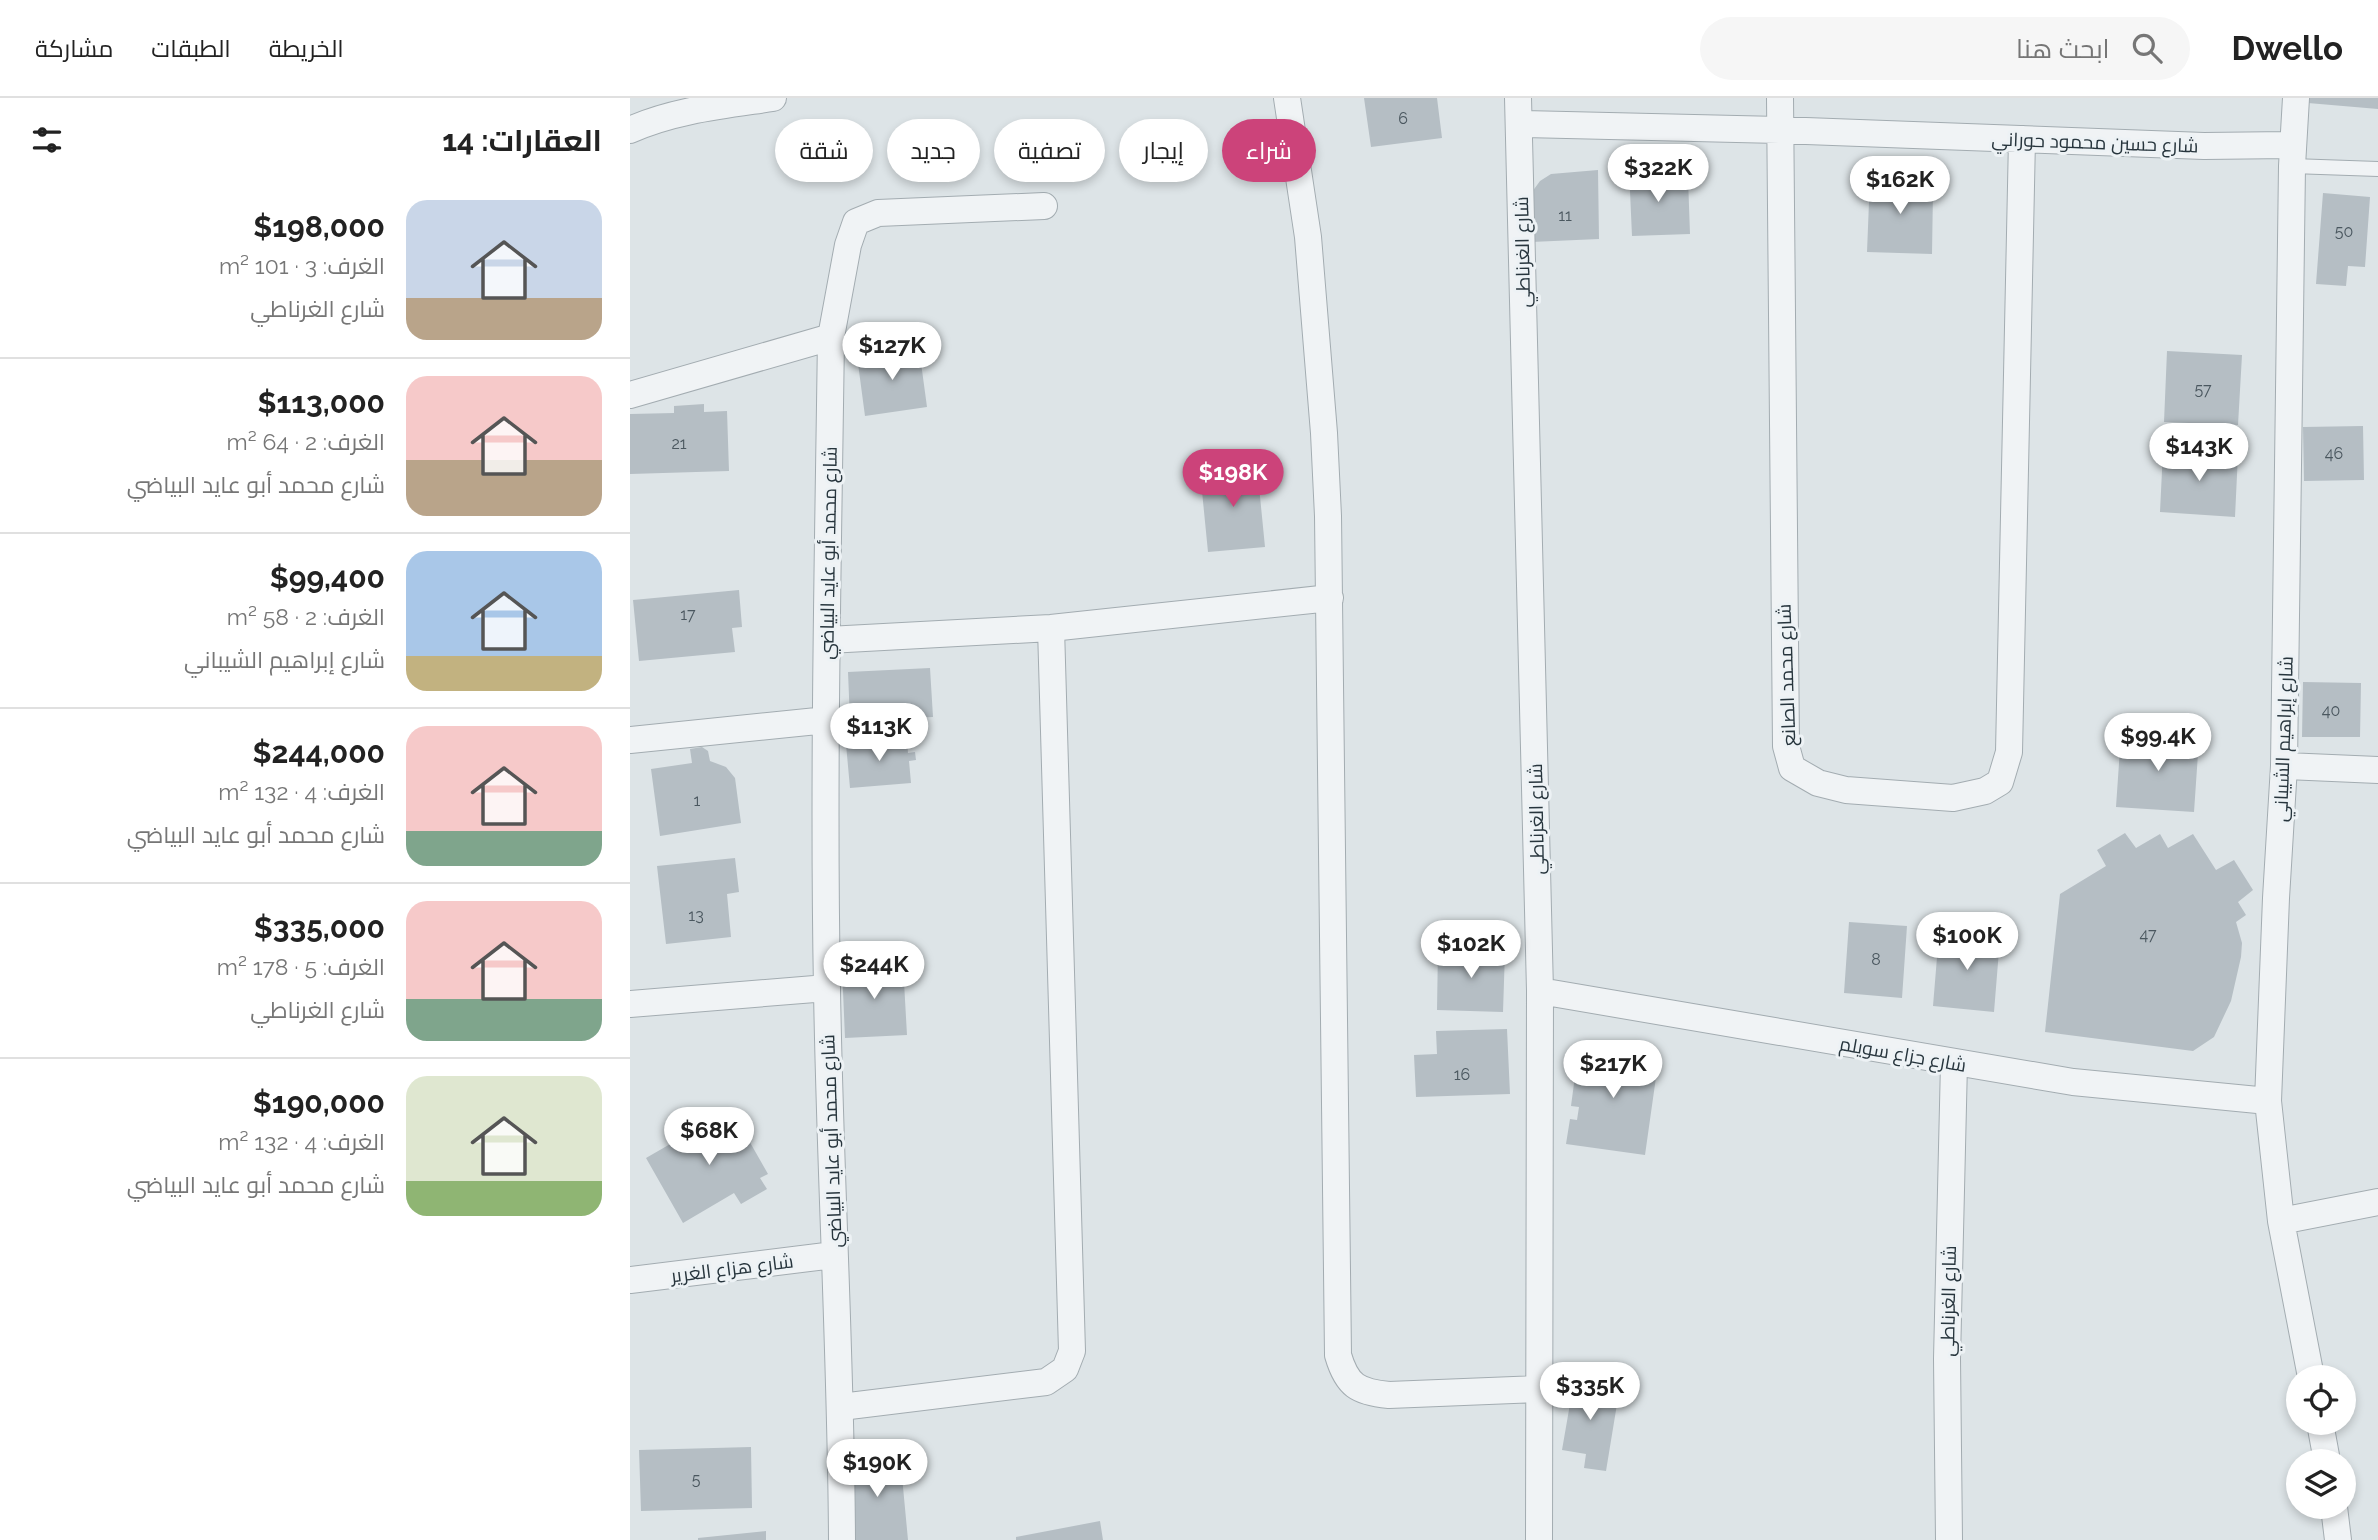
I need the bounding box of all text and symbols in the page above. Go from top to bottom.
search box [1700,17,2190,80]
icon: search [2128,29,2166,67]
text: Dwello [2232,29,2343,68]
text: مشاركة [35,34,113,63]
text: الطبقات [151,34,231,63]
text: الخريطة [269,34,344,63]
text: ابحث هنا [2016,34,2110,64]
house number: 6 [1398,109,1408,128]
chip: شقة [775,119,873,182]
chip: جديد [887,119,980,182]
chip: تصفية [994,119,1105,182]
chip: إيجار [1119,119,1208,182]
chip: شراء [1222,119,1316,182]
icon: filters [28,121,66,159]
text: العقارات: 14 [442,123,602,158]
street label: شارع حسين محمود حوراني [1991,127,2199,161]
pin: $322K [1609,144,1707,204]
text: $322K [1624,153,1692,180]
pin: $162K [1851,156,1949,216]
text: $162K [1866,165,1934,192]
street label: شارع الغرناطي [1510,196,1538,308]
house number: 11 [1558,206,1572,225]
text: $198,000 [253,209,385,244]
house number: 50 [2335,222,2353,241]
icon: home [462,228,546,312]
text: الغرف: 3 · 101 m² [219,252,385,279]
text: شارع الغرناطي [250,295,385,322]
pin: $127K [843,322,941,382]
text: $127K [858,331,926,358]
house number: 57 [2194,380,2212,399]
text: $113,000 [257,385,385,420]
icon: home [462,404,546,488]
pin: $143K [2150,424,2248,483]
text: الغرف: 2 · 64 m² [227,428,385,455]
text: $143K [2165,432,2233,459]
house number: 21 [671,434,687,453]
house number: 46 [2325,444,2343,463]
street label: شارع محمد أبو عايد البياضي [815,446,845,660]
pin: $198K [1184,450,1282,509]
text: $198K [1199,458,1267,485]
text: شارع محمد أبو عايد البياضي [127,471,385,498]
text: $99,400 [270,560,385,595]
icon: home [462,579,546,663]
text: الغرف: 2 · 58 m² [227,603,385,630]
street label: شارع محمد الصانع [1773,603,1802,747]
house number: 17 [680,605,696,624]
text: شارع إبراهيم الشيباني [184,646,385,673]
street label: شارع إبراهيم الشيباني [2269,656,2301,822]
house number: 40 [2322,701,2340,720]
pin: $113K [830,704,928,763]
text: $113K [846,712,912,739]
pin: $99.4K [2101,714,2215,773]
text: $99.4K [2120,722,2196,749]
text: $244,000 [253,735,385,770]
icon: home [462,754,546,838]
street label: شارع الغرناطي [1524,763,1552,875]
text: الغرف: 4 · 132 m² [218,778,385,805]
house number: 1 [694,791,701,810]
text: شارع محمد أبو عايد البياضي [127,821,385,848]
house number: 13 [688,906,704,925]
text: $335,000 [254,910,385,945]
pin: $100K [1918,912,2016,972]
pin: $102K [1422,920,1520,980]
text: $100K [1932,921,2002,948]
house number: 47 [2139,925,2157,944]
icon: home [462,929,546,1013]
text: $102K [1437,929,1505,956]
pin: $244K [825,942,923,1001]
text: $244K [839,950,909,977]
house number: 8 [1871,950,1881,969]
text: الغرف: 5 · 178 m² [217,953,385,980]
text: شارع الغرناطي [250,996,385,1023]
street label: شارع جزاع سويلم [1837,1032,1968,1079]
street label: شارع محمد أبو عايد البياضي [816,1034,850,1248]
pin: $217K [1564,1040,1662,1100]
text: $217K [1579,1049,1647,1076]
house number: 16 [1454,1065,1470,1084]
text: $190,000 [253,1085,385,1120]
icon: home [462,1104,546,1188]
pin: $68K [668,1108,750,1167]
text: $68K [680,1116,738,1143]
text: الغرف: 4 · 132 m² [218,1128,385,1155]
text: شارع محمد أبو عايد البياضي [127,1171,385,1198]
street label: شارع الغرناطي [1936,1245,1964,1357]
street label: شارع هزاع الغرير [668,1250,795,1290]
pin: $335K [1541,1362,1639,1422]
map controls [2286,1365,2356,1519]
button: locate [2286,1365,2356,1435]
text: $335K [1556,1371,1624,1398]
pin: $190K [828,1440,926,1499]
text: $190K [843,1448,912,1475]
button: layers [2286,1449,2356,1519]
house number: 5 [692,1470,701,1489]

